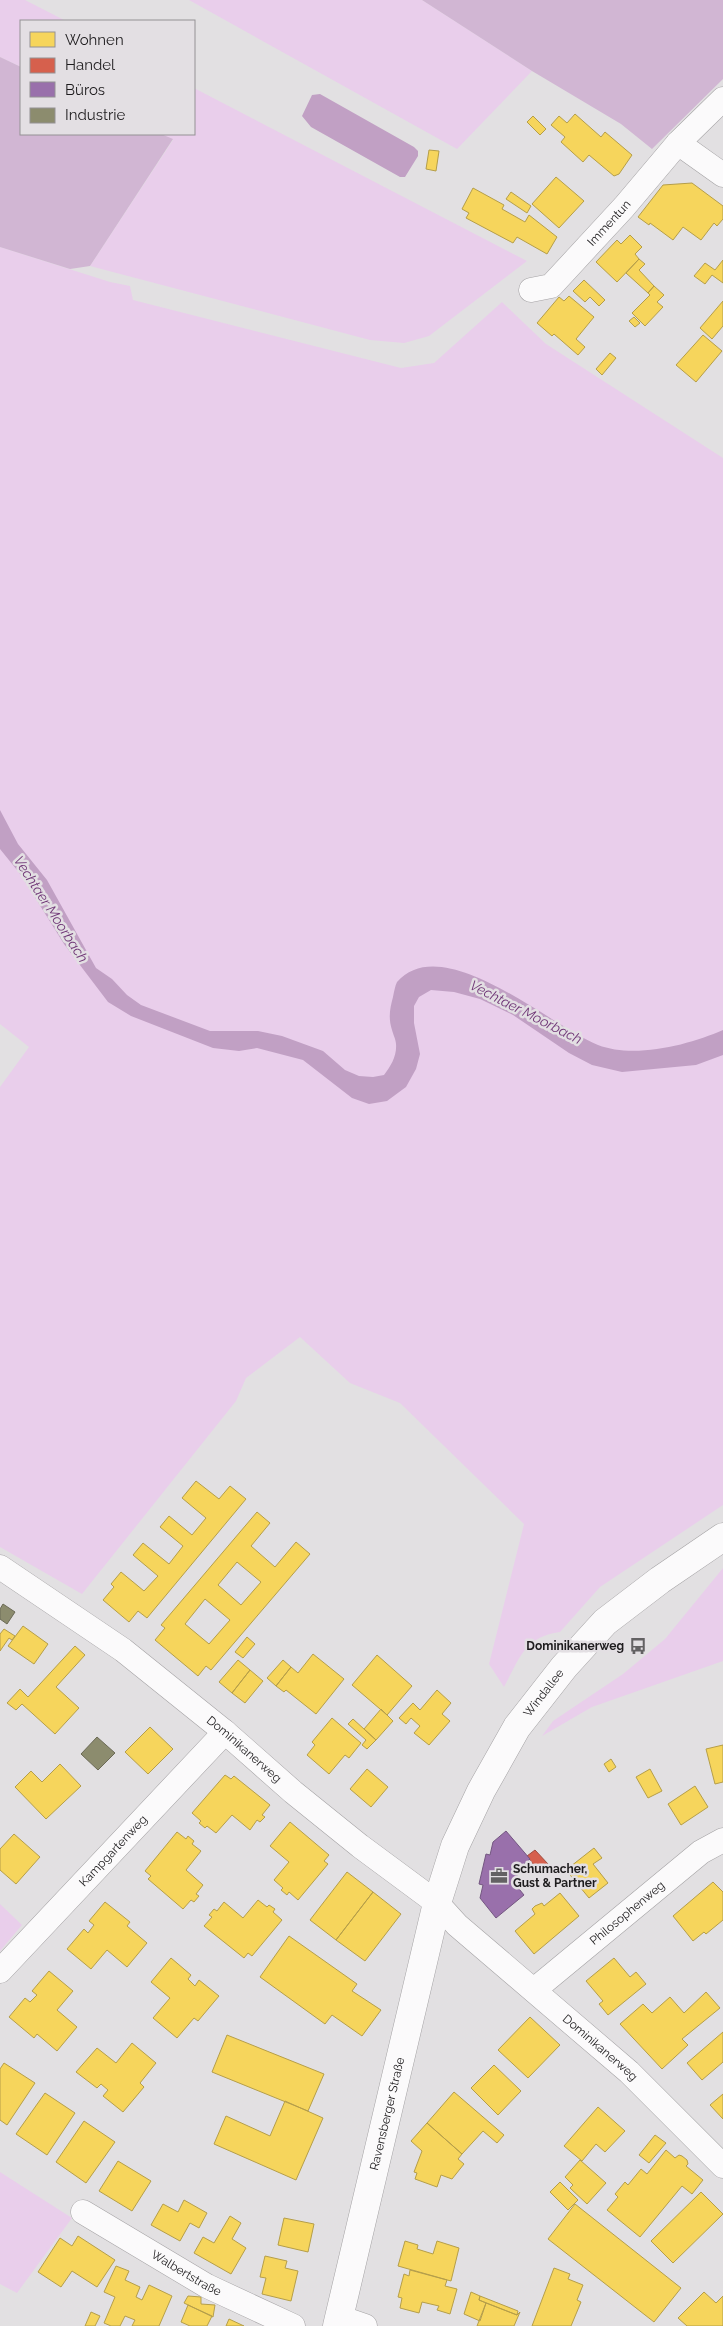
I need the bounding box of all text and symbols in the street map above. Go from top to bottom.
legend [20,20,195,135]
text: Wohnen [65,31,124,49]
text: Handel [65,56,116,74]
text: Büros [65,81,105,99]
text: Industrie [65,106,126,124]
street label: Immentun [585,197,634,249]
water label: Vechtaer Moorbach [11,853,91,965]
water label: Vechtaer Moorbach [467,977,585,1047]
bus stop icon: Dominikanerweg [628,1636,648,1656]
place label: Dominikanerweg [526,1639,624,1653]
street label: Windallee [521,1666,567,1720]
street label: Dominikanerweg [204,1713,284,1785]
street label: Kampgartenweg [76,1812,150,1889]
place label: Schumacher, Gust & Partner [513,1862,597,1890]
office icon: Schumacher, Gust & Partner [489,1866,509,1886]
street label: Philosophenweg [587,1878,667,1948]
street label: Dominikanerweg [560,2012,641,2084]
street label: Ravensberger Straße [367,2056,407,2172]
street label: Walbertstraße [149,2247,223,2299]

